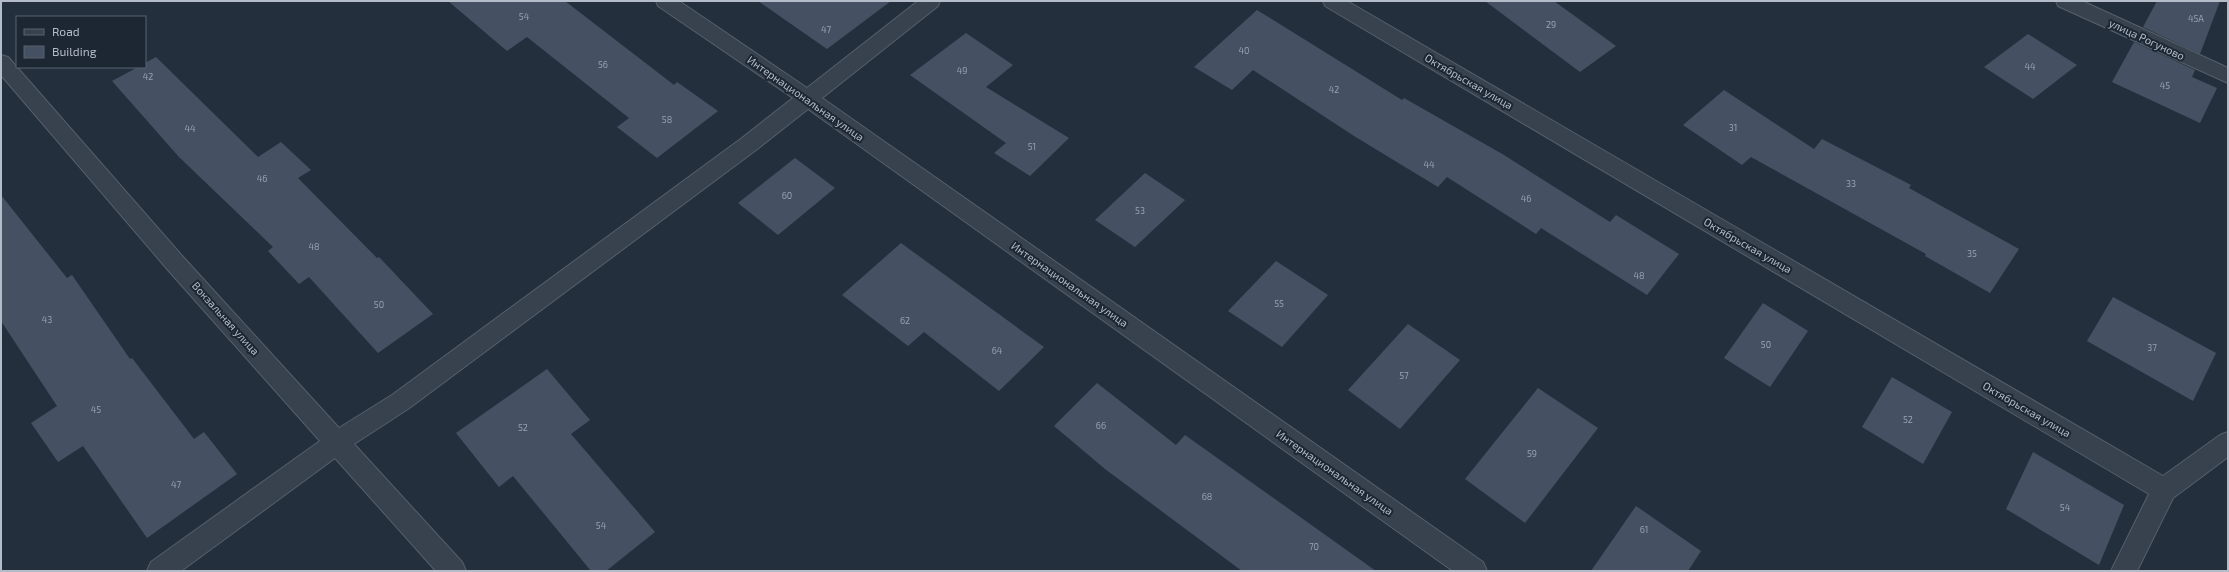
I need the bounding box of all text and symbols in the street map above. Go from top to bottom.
house number: 54 [519,11,530,22]
house number: 45А [2188,13,2204,24]
legend [16,16,146,68]
street label: улица Рогуново [2107,16,2187,63]
house number: 29 [1546,19,1556,30]
text: Road [52,24,80,38]
house number: 47 [821,24,831,35]
text: Building [52,44,97,58]
house number: 40 [1239,45,1249,56]
street label: Октябрьская улица [1422,50,1515,112]
street label: Интернациональная улица [745,53,867,144]
house number: 56 [598,59,608,70]
house number: 44 [2024,61,2036,72]
house number: 49 [957,65,967,76]
house number: 42 [143,71,153,82]
house number: 45 [2160,80,2170,91]
house number: 42 [1329,84,1339,95]
house number: 58 [662,114,672,125]
house number: 31 [1729,122,1737,133]
house number: 44 [184,123,196,134]
house number: 51 [1028,141,1036,152]
house number: 44 [1423,159,1435,170]
house number: 46 [257,173,267,184]
house number: 33 [1846,178,1856,189]
house number: 60 [782,190,792,201]
house number: 46 [1521,193,1531,204]
house number: 53 [1135,205,1145,216]
street label: Октябрьская улица [1701,214,1794,276]
street label: Интернациональная улица [1009,239,1131,330]
house number: 48 [309,241,320,252]
house number: 35 [1967,248,1977,259]
house number: 48 [1634,270,1645,281]
street label: Вокзальная улица [189,279,262,358]
house number: 55 [1274,298,1284,309]
house number: 50 [374,299,384,310]
house number: 43 [42,314,52,325]
house number: 62 [900,315,910,326]
house number: 50 [1761,339,1771,350]
house number: 37 [2147,342,2157,353]
house number: 64 [992,345,1003,356]
house number: 57 [1399,370,1409,381]
street label: Октябрьская улица [1980,378,2073,440]
house number: 45 [91,404,101,415]
house number: 52 [1903,414,1913,425]
house number: 66 [1096,420,1106,431]
house number: 52 [518,422,528,433]
street label: Интернациональная улица [1274,427,1396,518]
house number: 59 [1527,448,1537,459]
house number: 47 [171,479,181,490]
house number: 68 [1202,491,1212,502]
house number: 54 [2060,502,2071,513]
house number: 54 [596,520,607,531]
house number: 61 [1640,524,1648,535]
house number: 70 [1309,541,1319,552]

